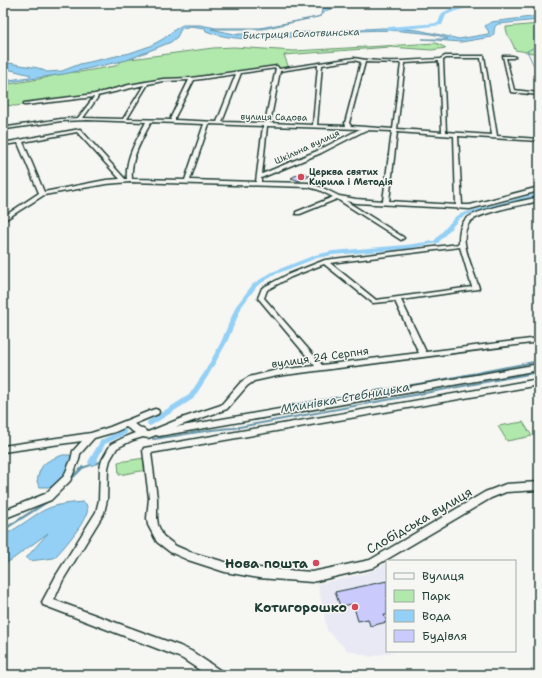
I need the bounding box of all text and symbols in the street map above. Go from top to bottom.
water label: Бистриця Солотвинська [242,25,360,42]
street label: вулиця Садова [240,110,308,124]
street label: Шкільна вулиця [273,127,342,167]
place label: Церква святих Кирила і Методія [309,166,393,188]
marker: Церква святих Кирила і Методія [296,172,306,182]
street label: вулиця 24 Серпня [270,343,370,372]
water label: Млинівка-Стебницька [279,379,411,417]
street label: Слобідська вулиця [363,483,475,558]
place label: Нова пошта [225,555,308,572]
marker: Нова пошта [311,558,321,568]
legend [386,560,516,652]
text: Вулиця [422,568,464,584]
text: Парк [422,588,451,604]
place label: Котигорошко [254,599,347,616]
marker: Котигорошко [350,602,360,612]
text: Вода [422,608,451,624]
text: Будівля [422,628,467,644]

